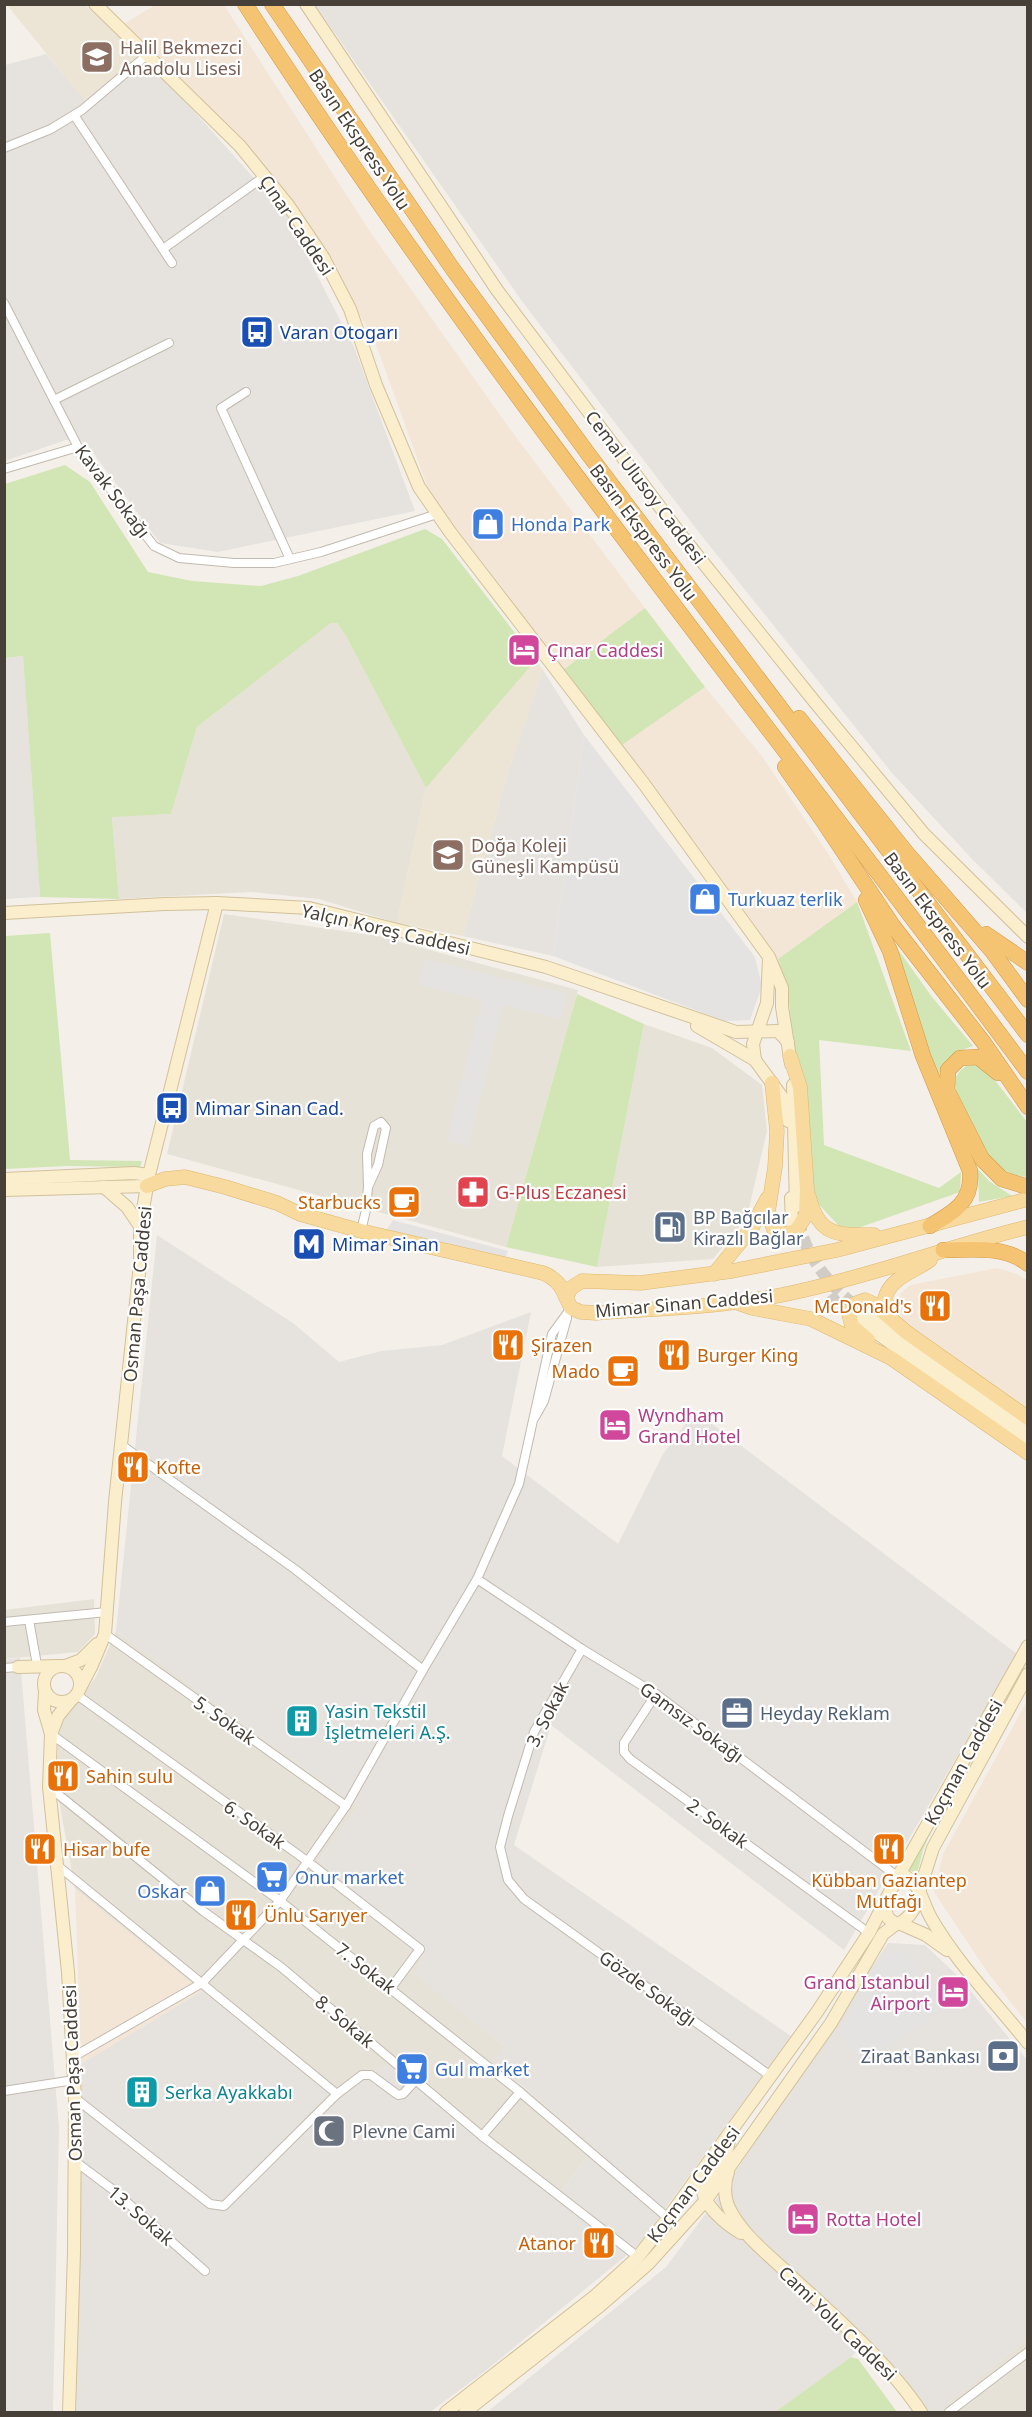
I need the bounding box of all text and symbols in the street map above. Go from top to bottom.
place label: Halil Bekmezci Anadolu Lisesi [120,35,242,80]
school or university icon: Halil Bekmezci Anadolu Lisesi [79,39,115,75]
street label: Basın Ekspress Yolu [304,64,416,214]
street label: Çınar Caddesi [255,170,339,280]
bus stop icon: Varan Otogarı [239,314,275,350]
place label: Varan Otogarı [280,320,398,344]
street label: Cemal Ulusoy Caddesi [580,405,712,569]
street label: Kavak Sokağı [70,439,156,543]
street label: Basın Ekspress Yolu [585,459,703,605]
shop icon: Honda Park [470,506,506,542]
place label: Honda Park [511,512,611,536]
hotel icon: Çınar Caddesi [506,632,542,668]
place label: Çınar Caddesi [547,638,663,662]
place label: Doğa Koleji Güneşli Kampüsü [471,833,619,878]
school or university icon: Doğa Koleji Güneşli Kampüsü [430,837,466,873]
street label: Basın Ekspress Yolu [879,847,997,993]
shop icon: Turkuaz terlik [687,881,723,917]
place label: Turkuaz terlik [728,887,843,911]
street label: Yalçın Koreş Caddesi [299,898,473,960]
bus stop icon: Mimar Sinan Cad. [154,1090,190,1126]
place label: Mimar Sinan Cad. [195,1096,344,1120]
pharmacy icon: G-Plus Eczanesi [455,1174,491,1210]
place label: G-Plus Eczanesi [496,1180,627,1204]
cafe icon: Starbucks [386,1184,422,1220]
place label: Starbucks [298,1190,381,1214]
street label: Osman Paşa Caddesi [117,1205,157,1383]
place label: BP Bağcılar Kirazlı Bağlar [693,1205,804,1250]
fuel station icon: BP Bağcılar Kirazlı Bağlar [652,1209,688,1245]
metro station icon: Mimar Sinan [291,1226,327,1262]
place label: Mimar Sinan [332,1232,439,1256]
street label: Mimar Sinan Caddesi [594,1283,774,1323]
restaurant icon: McDonald's [917,1288,953,1324]
place label: McDonald's [814,1294,912,1318]
restaurant icon: Şirazen [490,1327,526,1363]
place label: Şirazen [531,1333,592,1357]
restaurant icon: Burger King [656,1337,692,1373]
place label: Burger King [697,1343,798,1367]
cafe icon: Mado [605,1353,641,1389]
place label: Mado [552,1359,600,1383]
place label: Wyndham Grand Hotel [638,1403,741,1448]
hotel icon: Wyndham Grand Hotel [597,1407,633,1443]
restaurant icon: Kofte [115,1449,151,1485]
place label: Kofte [156,1455,201,1479]
street label: Gamsız Sokağı [635,1676,749,1768]
street label: 3. Sokak [520,1677,574,1751]
street label: 5. Sokak [189,1690,261,1750]
office icon: Heyday Reklam [719,1695,755,1731]
street label: Koçman Caddesi [918,1695,1008,1829]
place label: Yasin Tekstil İşletmeleri A.Ş. [325,1699,451,1744]
place label: Heyday Reklam [760,1701,890,1725]
building icon: Yasin Tekstil İşletmeleri A.Ş. [284,1703,320,1739]
restaurant icon: Sahin sulu [45,1758,81,1794]
place label: Sahin sulu [86,1764,173,1788]
street label: 2. Sokak [683,1793,754,1853]
street label: 6. Sokak [219,1794,291,1854]
restaurant icon: Hisar bufe [22,1831,58,1867]
restaurant icon: Kübban Gaziantep Mutfağı [871,1831,907,1867]
place label: Hisar bufe [63,1837,150,1861]
supermarket icon: Onur market [254,1859,290,1895]
place label: Onur market [295,1865,405,1889]
place label: Kübban Gaziantep Mutfağı [811,1868,967,1913]
shop icon: Oskar [192,1873,228,1909]
place label: Oskar [137,1879,188,1903]
restaurant icon: Ünlu Sarıyer [223,1897,259,1933]
place label: Ünlu Sarıyer [264,1903,368,1927]
street label: 7. Sokak [331,1937,401,1999]
street label: Gözde Sokağı [595,1945,701,2031]
place label: Grand Istanbul Airport [804,1970,930,2015]
hotel icon: Grand Istanbul Airport [935,1974,971,2010]
street label: Osman Paşa Caddesi [57,1984,87,2162]
street label: 8. Sokak [311,1989,380,2053]
bank icon: Ziraat Bankası [985,2038,1021,2074]
place label: Ziraat Bankası [861,2044,980,2068]
supermarket icon: Gul market [394,2051,430,2087]
place label: Gul market [435,2057,530,2081]
building icon: Serka Ayakkabı [124,2074,160,2110]
place label: Serka Ayakkabı [165,2080,293,2104]
mosque icon: Plevne Cami [311,2113,347,2149]
place label: Plevne Cami [352,2119,455,2143]
street label: Koçman Caddesi [641,2121,745,2247]
street label: 13. Sokak [103,2180,179,2251]
hotel icon: Rotta Hotel [785,2201,821,2237]
place label: Rotta Hotel [826,2207,921,2231]
restaurant icon: Atanor [581,2225,617,2261]
place label: Atanor [518,2231,577,2255]
street label: Cami Yolu Caddesi [774,2260,902,2386]

